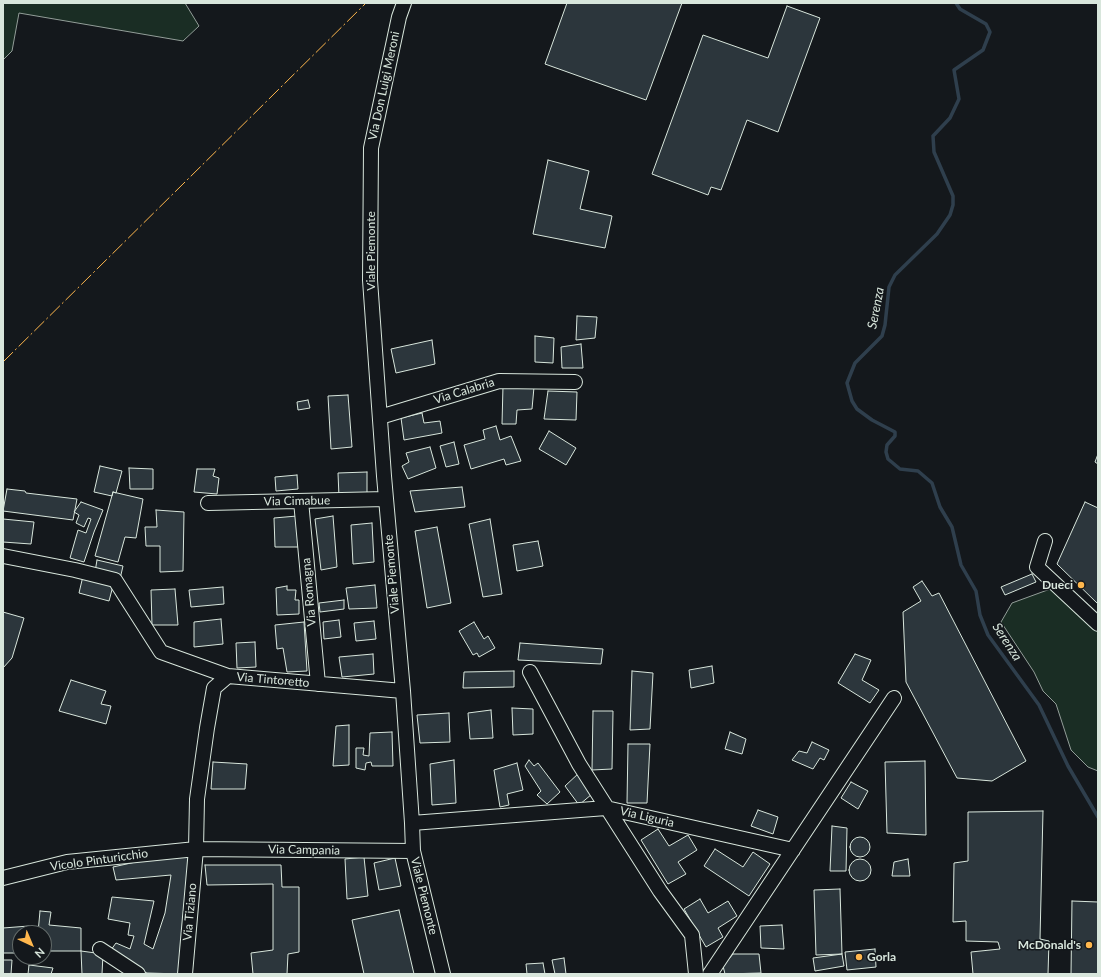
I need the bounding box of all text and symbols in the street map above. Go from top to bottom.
street label: Via Don Luigi Meroni [365,30,403,142]
street label: Viale Piemonte [364,211,378,291]
water label: Serenza [864,286,888,330]
street label: Via Calabria [432,375,496,407]
street label: Via Cimabue [264,493,330,509]
street label: Viale Piemonte [381,534,403,614]
street label: Via Romagna [299,557,319,627]
place label: Dueci [1042,578,1073,592]
marker: Dueci [1076,580,1086,590]
water label: Serenza [989,620,1025,664]
street label: Via Tintoretto [236,670,310,690]
street label: Via Liguria [618,804,676,830]
street label: Via Campania [268,842,340,858]
street label: Vicolo Pinturicchio [49,846,149,874]
street label: Viale Piemonte [407,856,441,936]
street label: Via Tiziano [180,883,200,941]
north arrow [12,925,52,965]
place label: McDonald's [1018,938,1081,952]
marker: McDonald's [1084,940,1094,950]
text: N [32,946,48,961]
place label: Gorla [867,950,896,964]
marker: Gorla [854,952,864,962]

